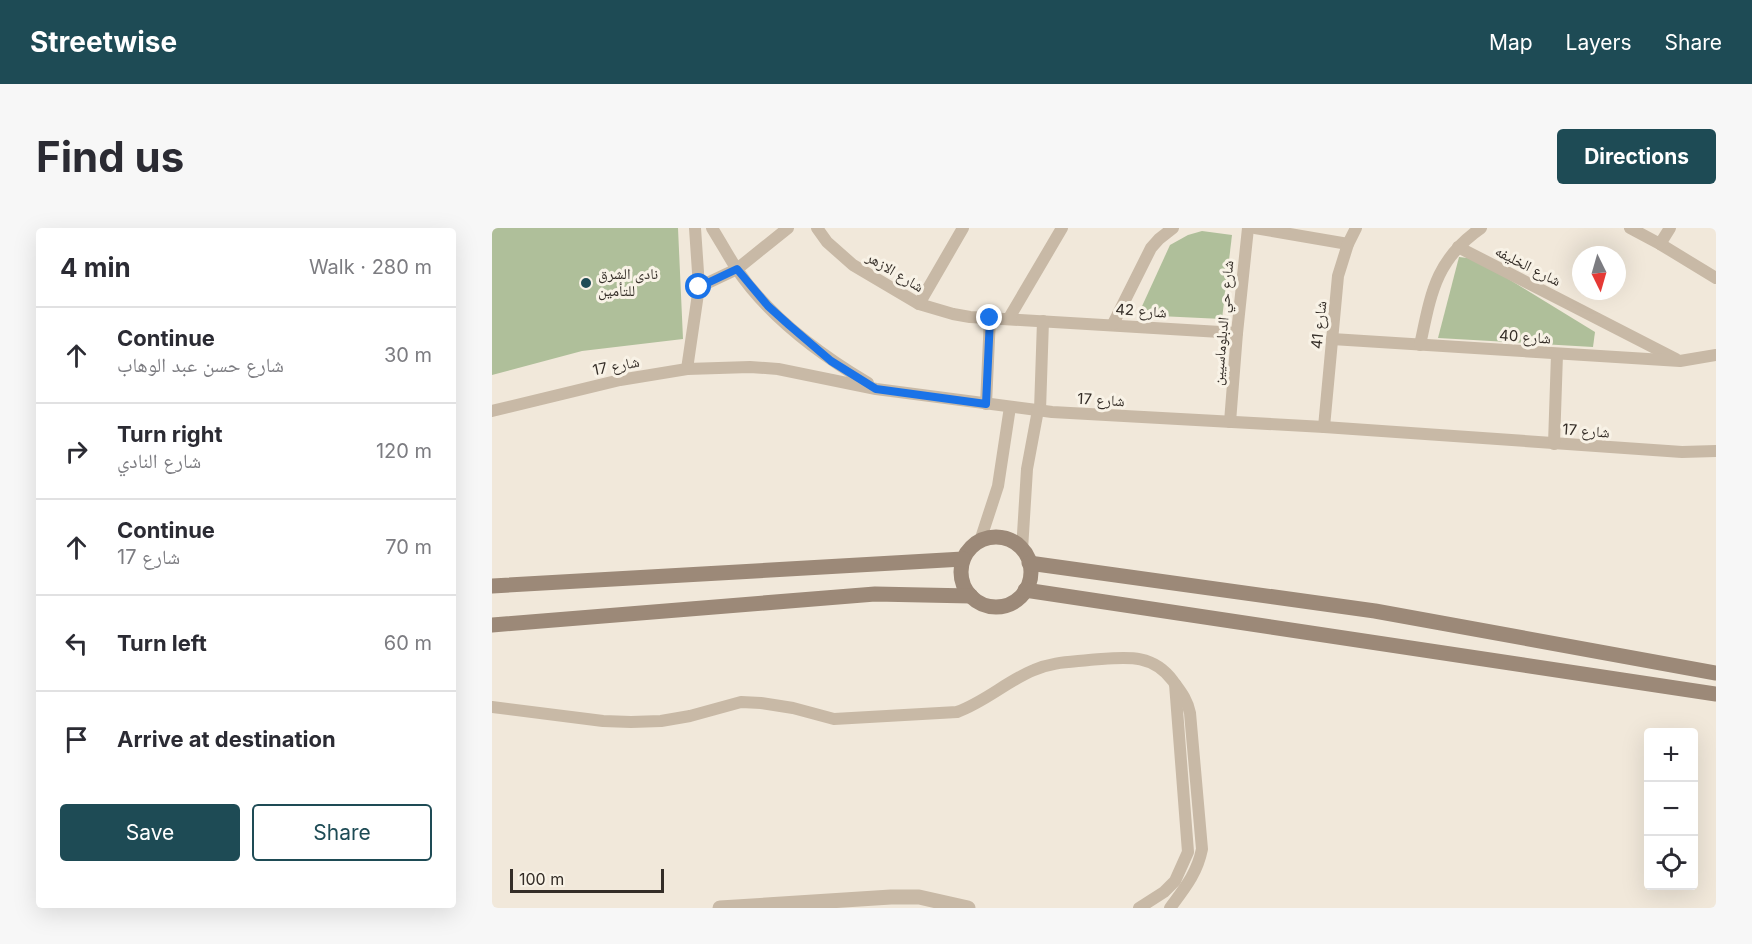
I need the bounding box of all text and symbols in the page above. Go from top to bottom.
text: Streetwise [30,25,177,59]
text: Map [1489,30,1533,55]
text: Layers [1566,30,1632,55]
text: Share [1665,30,1722,55]
button: Directions [1557,129,1716,184]
text: Find us [36,131,184,182]
street label: شارع الخليفه [1492,241,1564,291]
north arrow [1572,246,1626,300]
street label: شارع الازهر [862,247,927,297]
text: 4 min [60,252,131,283]
text: Walk · 280 m [309,255,432,279]
street label: شارع حي الدبلوماسيين [1208,259,1240,387]
place label: نادى الشرق للتأمين [598,264,658,301]
route start [685,273,711,299]
marker: نادى الشرق للتأمين [579,276,593,290]
street label: شارع 42 [1115,299,1168,323]
street label: شارع 41 [1307,300,1331,350]
route end [976,304,1002,330]
text: Continue [117,325,215,351]
street label: شارع 40 [1498,325,1552,349]
icon: ahead [60,339,93,372]
text: 30 m [384,343,432,367]
street label: شارع 17 [591,352,641,380]
text: شارع حسن عبد الوهاب [117,353,284,377]
street label: شارع 17 [1077,389,1125,411]
street label: شارع 17 [1562,419,1610,443]
text: Turn right [117,421,223,447]
icon: right [60,435,93,468]
text: 120 m [376,439,432,463]
text: شارع النادي [117,449,201,473]
text: Continue [117,517,215,543]
icon: ahead [60,531,93,564]
text: 70 m [385,535,432,559]
text: شارع 17 [117,545,180,569]
icon: left [60,627,93,660]
text: Turn left [117,630,207,656]
text: 60 m [384,631,432,655]
icon: arrive [60,723,93,756]
text: Arrive at destination [117,726,336,752]
map controls [1644,728,1698,890]
button: + [1644,728,1698,782]
button: − [1644,782,1698,836]
button: Save [60,804,240,861]
button: Share [252,804,432,861]
button: locate [1644,836,1698,890]
scale bar [510,866,664,894]
text: 100 m [519,869,564,889]

